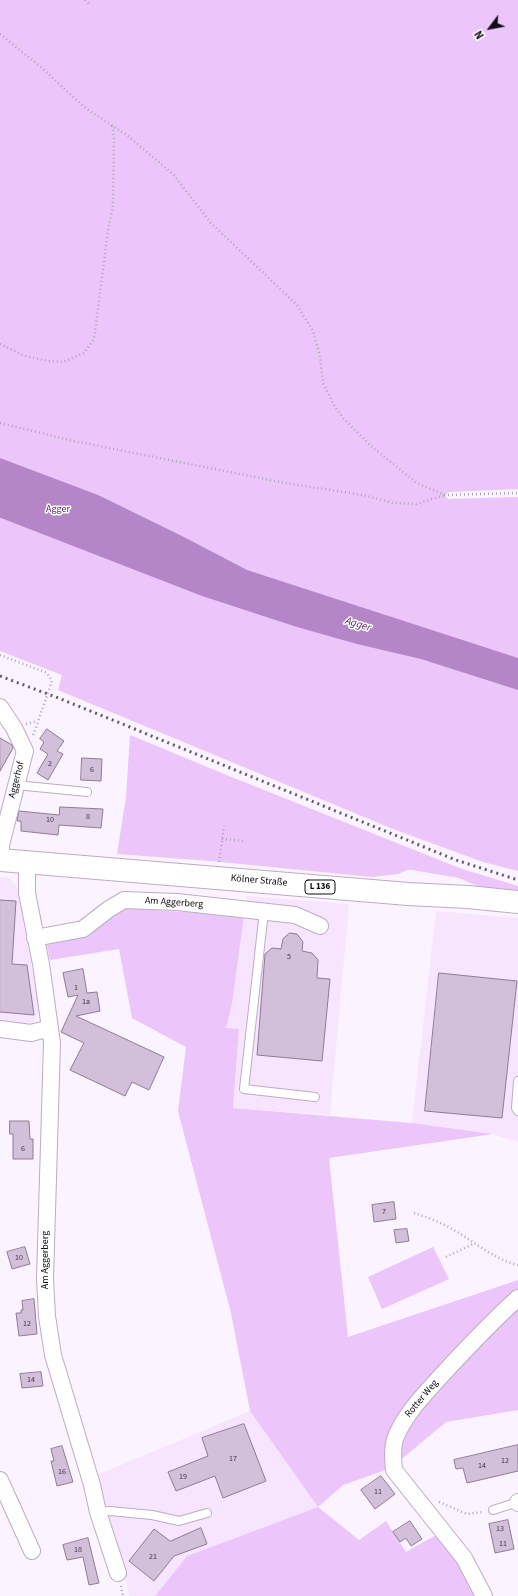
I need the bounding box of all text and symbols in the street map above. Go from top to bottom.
north arrow [470,8,510,48]
text: N [471,28,488,42]
park label: Agger [46,504,70,516]
water label: Agger [343,615,373,635]
house number: 2 [48,759,52,769]
street label: Aggerhof [7,760,27,800]
house number: 6 [90,765,94,775]
house number: 8 [86,812,90,822]
house number: 10 [46,815,54,825]
street label: Kölner Straße [230,873,288,889]
road number: L 136 [305,880,335,894]
street label: Am Aggerberg [144,895,204,911]
house number: 5 [287,952,291,962]
house number: 1 [74,983,78,993]
house number: 1a [82,997,90,1007]
house number: 6 [21,1144,25,1154]
house number: 7 [382,1207,386,1217]
street label: Am Aggerberg [40,1231,52,1289]
house number: 10 [15,1253,23,1263]
house number: 12 [23,1319,31,1329]
house number: 14 [27,1375,35,1385]
street label: Rotter Weg [403,1378,441,1420]
house number: 17 [229,1454,237,1464]
house number: 12 [501,1456,509,1466]
house number: 14 [478,1461,486,1471]
house number: 16 [58,1467,66,1477]
house number: 19 [179,1472,187,1482]
house number: 11 [374,1487,382,1497]
house number: 13 [496,1524,504,1534]
house number: 11 [499,1539,507,1549]
house number: 18 [74,1545,82,1555]
house number: 21 [149,1552,157,1562]

